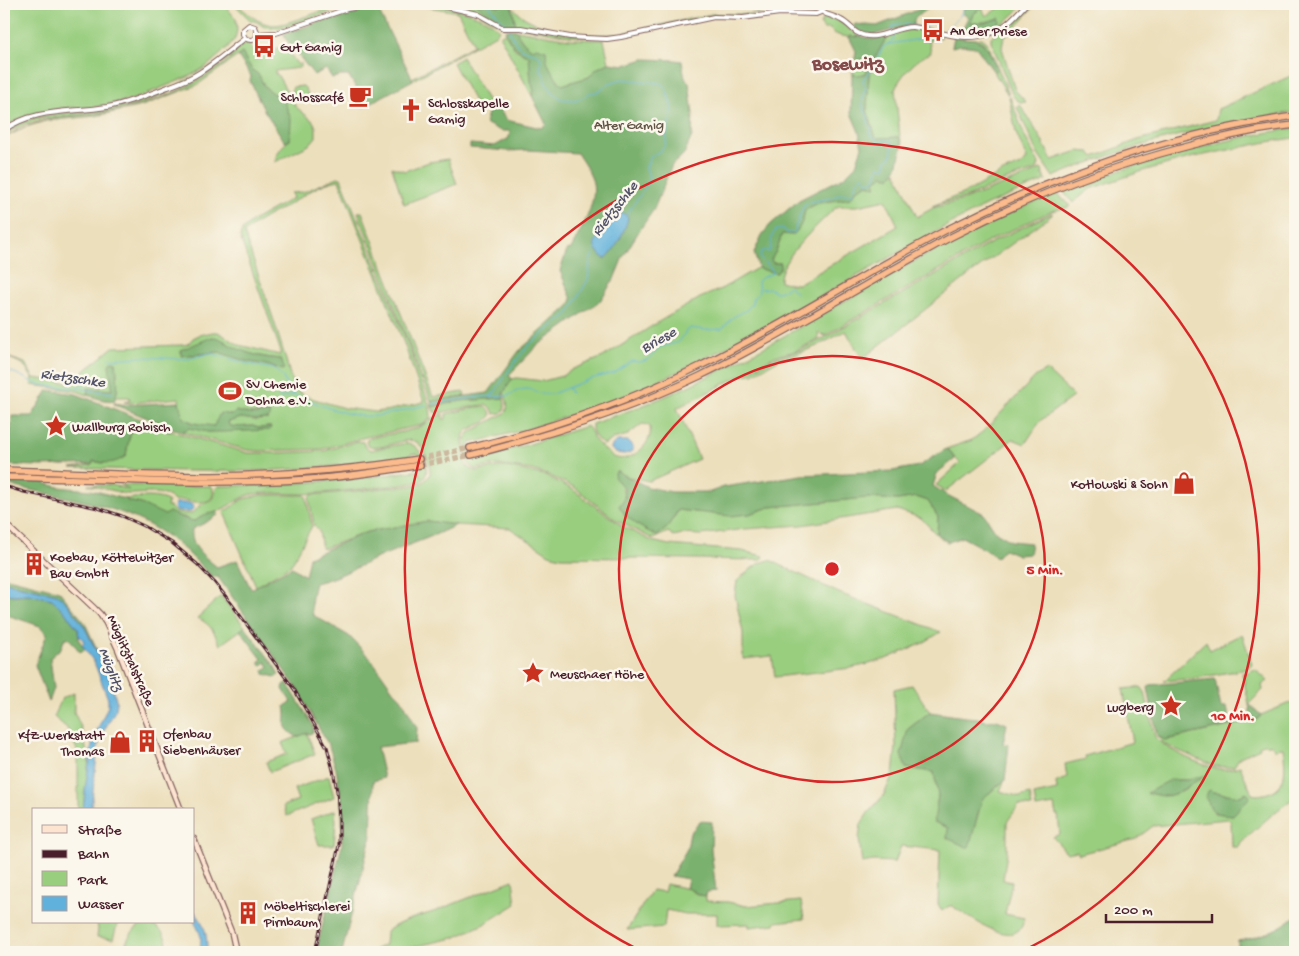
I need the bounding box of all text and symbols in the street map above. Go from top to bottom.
bus stop icon: An der Priese [920,17,946,43]
place label: An der Priese [950,24,1028,41]
bus stop icon: Gut Gamig [251,33,277,59]
place label: Gut Gamig [280,40,342,57]
district label: Bosewitz [811,54,885,77]
cafe icon: Schlosscafé [347,83,373,109]
place label: Schlosscafé [281,90,345,107]
place label: Schlosskapelle Gamig [428,96,510,129]
church icon: Schlosskapelle Gamig [398,97,424,123]
park label: Alter Gamig [594,118,664,135]
water label: Rietzschke [589,177,643,240]
water label: Briese [638,323,681,358]
water label: Rietzschke [39,366,107,393]
place label: SV Chemie Dohna e.V. [245,377,311,410]
sports icon: SV Chemie Dohna e.V. [217,378,243,404]
place icon: Wallburg Robisch [43,413,69,439]
place label: Wallburg Robisch [72,420,171,437]
shop icon: Kotlowski & Sohn [1171,470,1197,496]
place label: Kotlowski & Sohn [1071,477,1168,494]
place label: Koebau, Köttewitzer Bau GmbH [49,550,174,583]
building icon: Koebau, Köttewitzer Bau GmbH [21,551,47,577]
centre of rings [823,560,841,578]
text: 5 Min. [1027,562,1063,580]
street label: Müglitztalstraße [104,612,160,708]
water label: Müglitz [95,645,129,693]
place icon: Meuschaer Höhe [520,660,546,686]
place label: Meuschaer Höhe [550,667,645,684]
place icon: Lugberg [1158,693,1184,719]
place label: Lugberg [1107,700,1154,717]
text: 10 Min. [1210,708,1255,726]
place label: Ofenbau Siebenhäuser [163,727,241,760]
place label: KfZ-Werkstatt Thomas [18,728,105,761]
building icon: Ofenbau Siebenhäuser [134,728,160,754]
shop icon: KfZ-Werkstatt Thomas [107,729,133,755]
legend [32,808,195,924]
text: Straße [78,822,122,840]
text: Bahn [77,846,109,864]
text: Park [77,872,108,890]
scale bar [1106,891,1213,923]
text: Wasser [78,896,125,914]
place label: Möbeltischlerei Pirnbaum [263,899,350,932]
building icon: Möbeltischlerei Pirnbaum [235,900,261,926]
text: 200 m [1114,902,1153,920]

